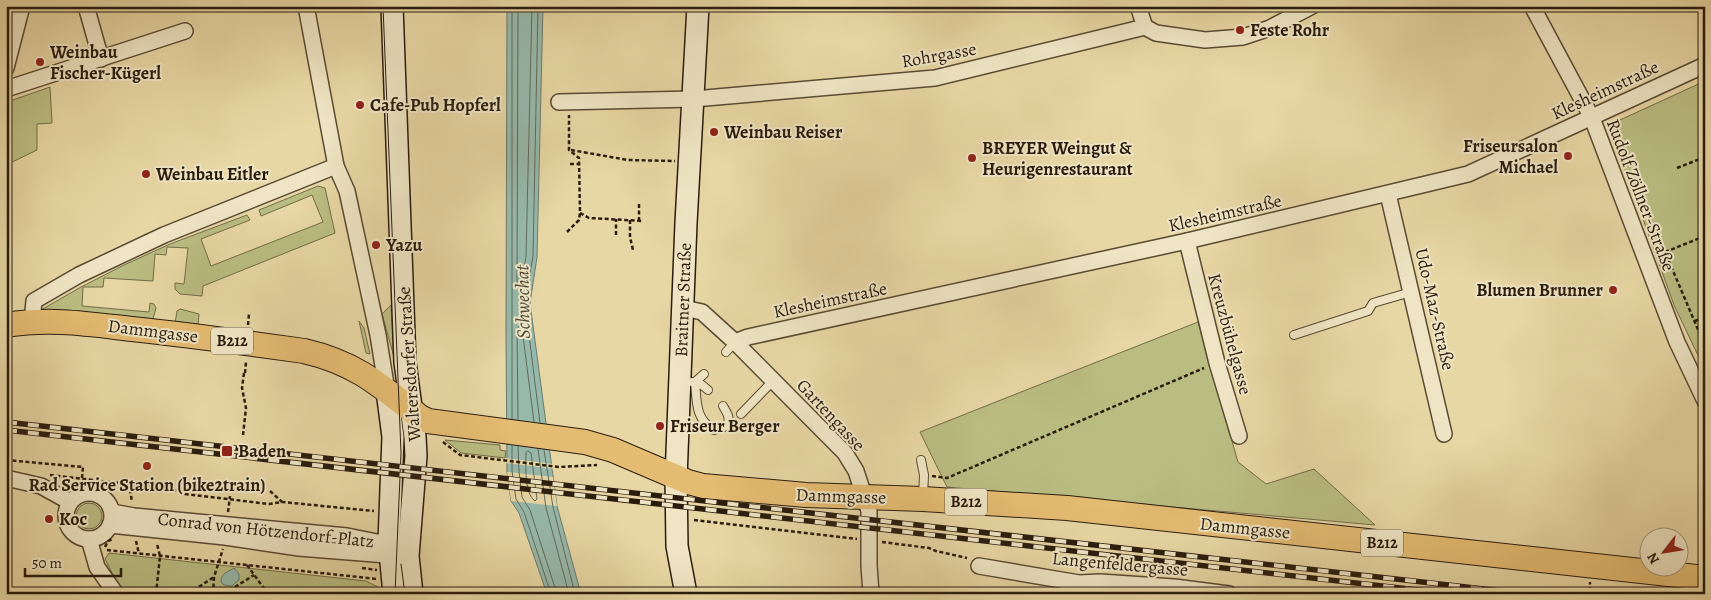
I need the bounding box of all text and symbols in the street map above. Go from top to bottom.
place label: Feste Rohr [1250,18,1330,42]
marker: Feste Rohr [1234,24,1246,36]
street label: Rohrgasse [900,37,978,73]
place label: Weinbau Fischer-Kügerl [49,40,161,85]
street label: Klesheimstraße [1547,55,1663,125]
marker: Weinbau Fischer-Kügerl [34,56,46,68]
place label: Cafe-Pub Hopferl [370,93,501,117]
marker: Cafe-Pub Hopferl [354,99,366,111]
street label: Rudolf Zöllner-Straße [1601,116,1681,274]
place label: Weinbau Reiser [723,120,843,144]
marker: Weinbau Reiser [708,126,720,138]
place label: Friseursalon Michael [1463,134,1558,179]
place label: BREYER Weingut & Heurigenrestaurant [982,136,1133,181]
marker: Friseursalon Michael [1562,150,1574,162]
marker: BREYER Weingut & Heurigenrestaurant [966,152,978,164]
place label: Weinbau Eitler [155,162,269,186]
marker: Weinbau Eitler [140,168,152,180]
street label: Klesheimstraße [1166,188,1284,238]
place label: Yazu [385,233,422,257]
marker: Yazu [370,239,382,251]
street label: Braitner Straße [669,242,697,358]
street label: Udo-Maz-Straße [1409,246,1461,372]
water label: Schwechat [509,263,537,339]
street label: Kreuzbühelgasse [1202,271,1258,397]
street label: Klesheimstraße [771,276,889,324]
place label: Blumen Brunner [1476,278,1604,302]
marker: Blumen Brunner [1607,284,1619,296]
street label: Waltersdorfer Straße [392,286,426,443]
street label: Dammgasse [107,314,199,348]
road number: B212 [211,328,253,354]
street label: Gartengasse [791,374,871,456]
place label: Friseur Berger [670,414,780,438]
marker: Friseur Berger [654,420,666,432]
place label: Baden [238,439,286,463]
marker: Baden [220,444,234,458]
marker: Rad Service Station (bike2train) [141,460,153,472]
place label: Rad Service Station (bike2train) [28,473,266,497]
street label: Dammgasse [795,482,887,510]
road number: B212 [945,488,987,516]
place label: Koc [59,507,87,531]
street label: Conrad von Hötzendorf-Platz [157,507,375,553]
street label: Dammgasse [1199,511,1291,545]
marker: Koc [43,513,55,525]
north arrow [1638,528,1688,578]
road number: B212 [1361,530,1403,556]
scale bar [25,545,121,577]
street label: Langenfeldergasse [1051,546,1189,582]
text: N [1643,549,1664,568]
text: 50 m [32,553,62,573]

